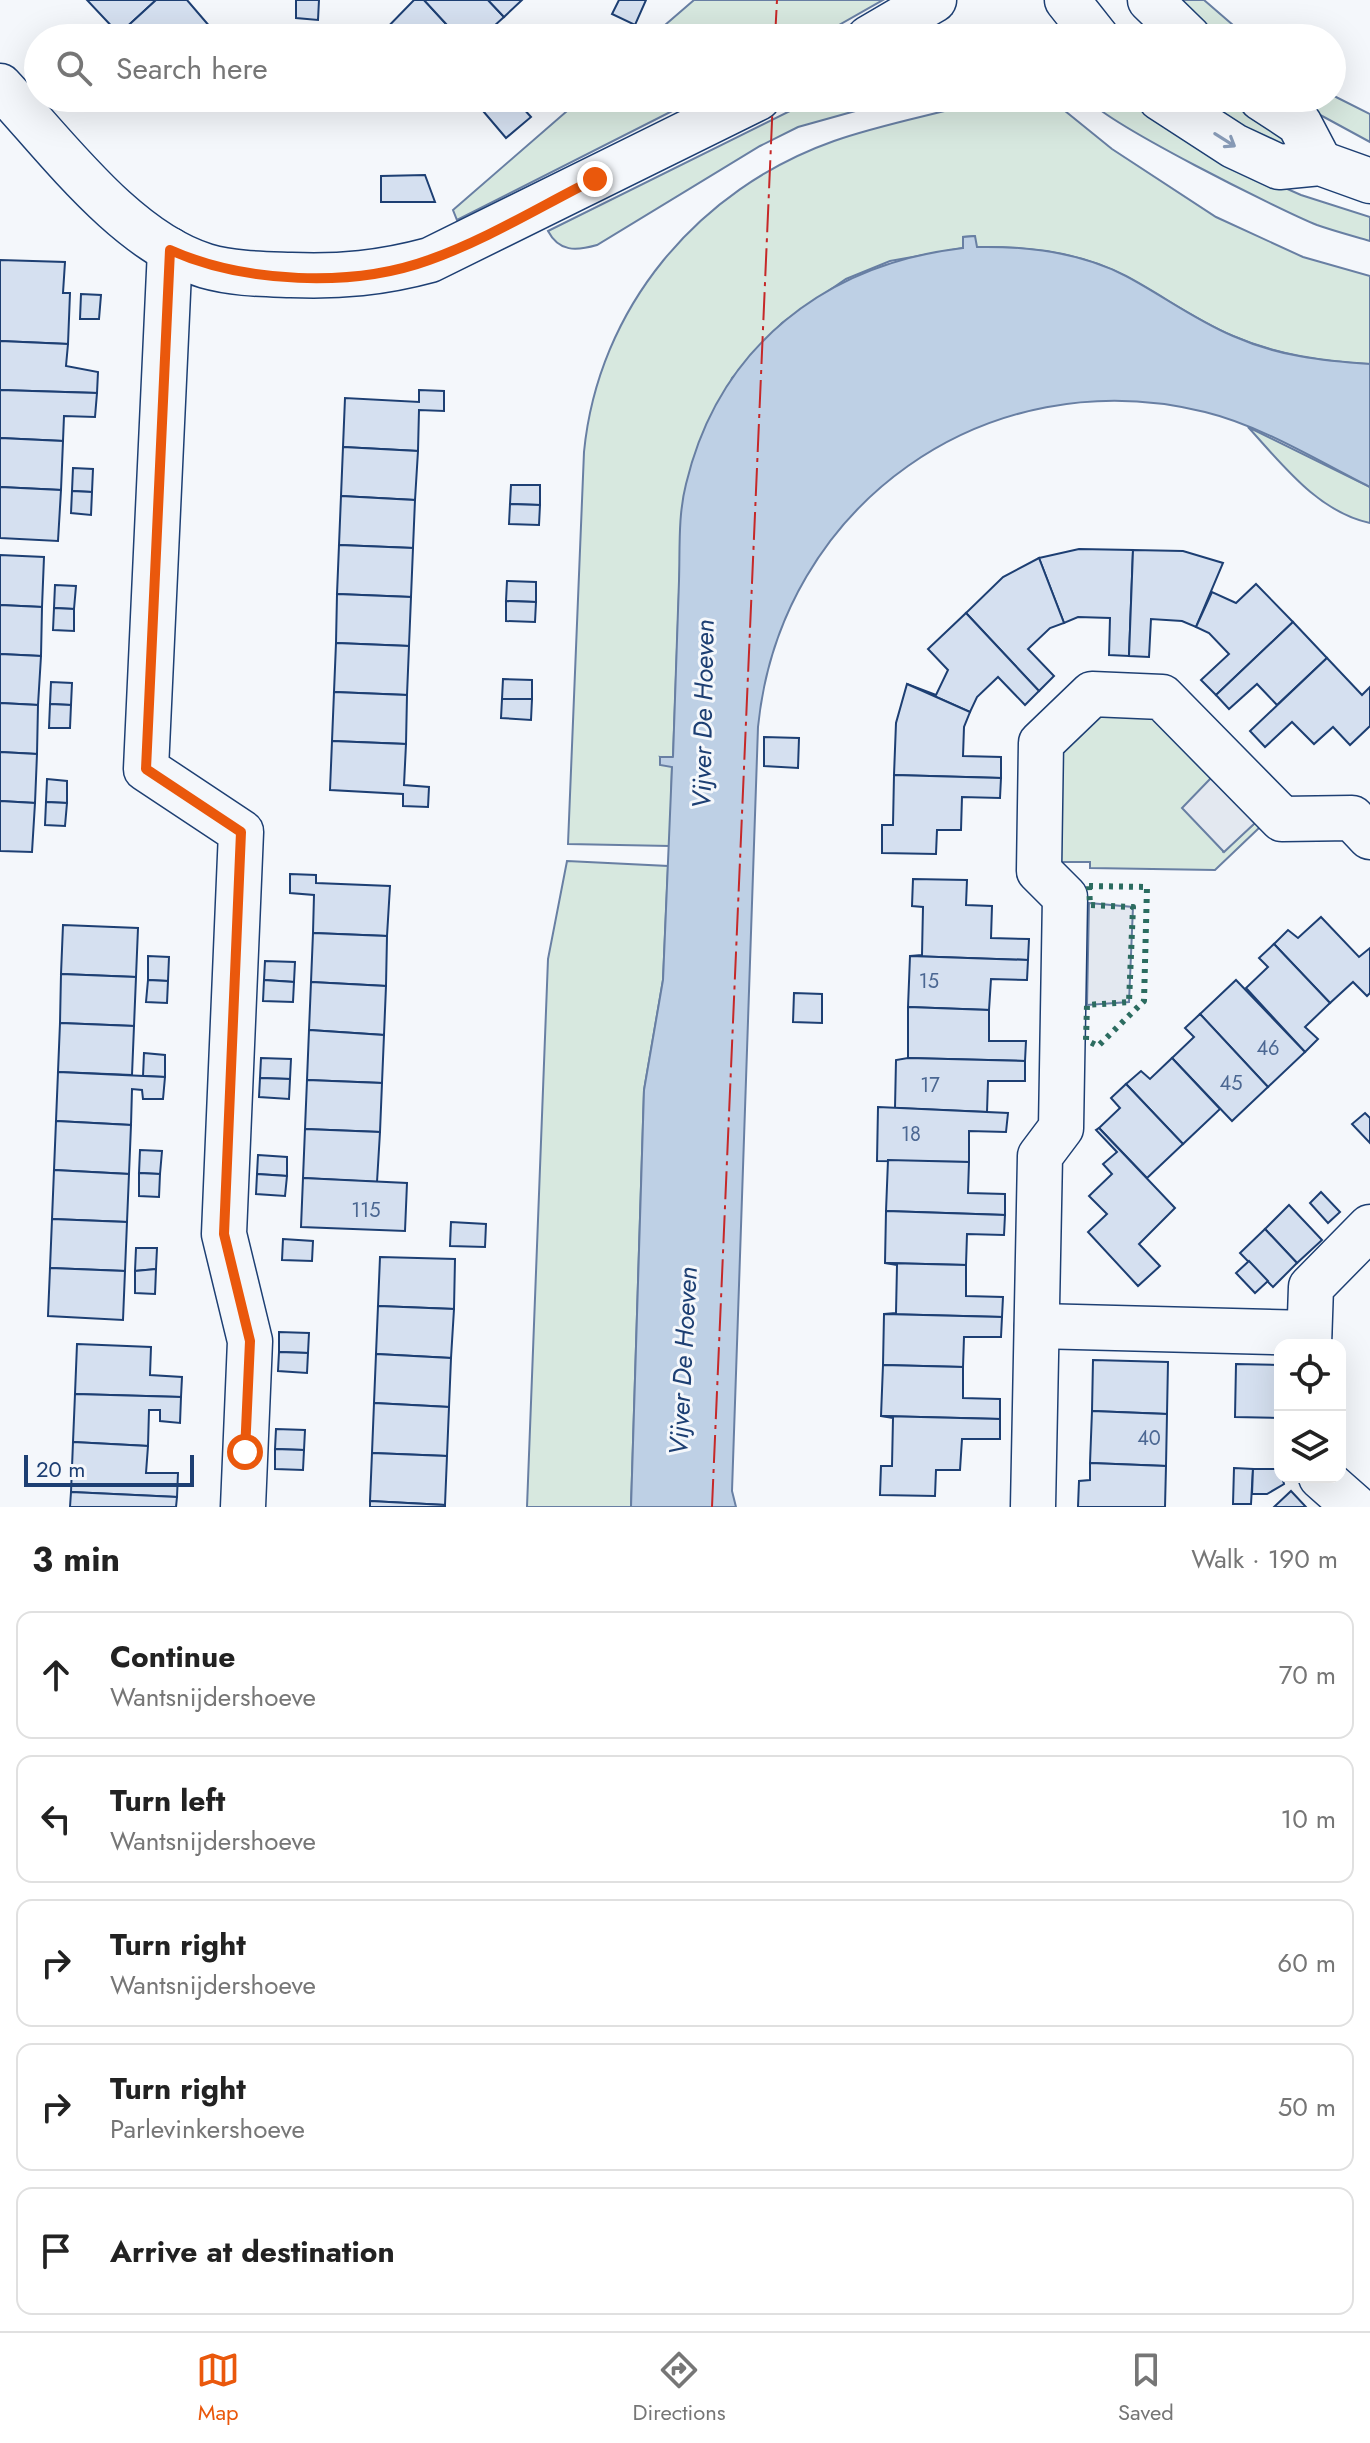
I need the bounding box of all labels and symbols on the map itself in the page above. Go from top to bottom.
one-way arrow [1213,133,1236,149]
route end [577,161,613,197]
water label: Vijver De Hoeven [682,619,724,809]
house number: 15 [919,967,939,996]
house number: 46 [1256,1034,1280,1063]
house number: 45 [1220,1069,1242,1098]
house number: 17 [920,1071,940,1100]
house number: 18 [901,1120,921,1149]
house number: 115 [351,1196,381,1225]
water label: Vijver De Hoeven [659,1266,707,1456]
house number: 40 [1137,1424,1161,1453]
route start [227,1434,263,1470]
scale bar [24,1451,194,1487]

